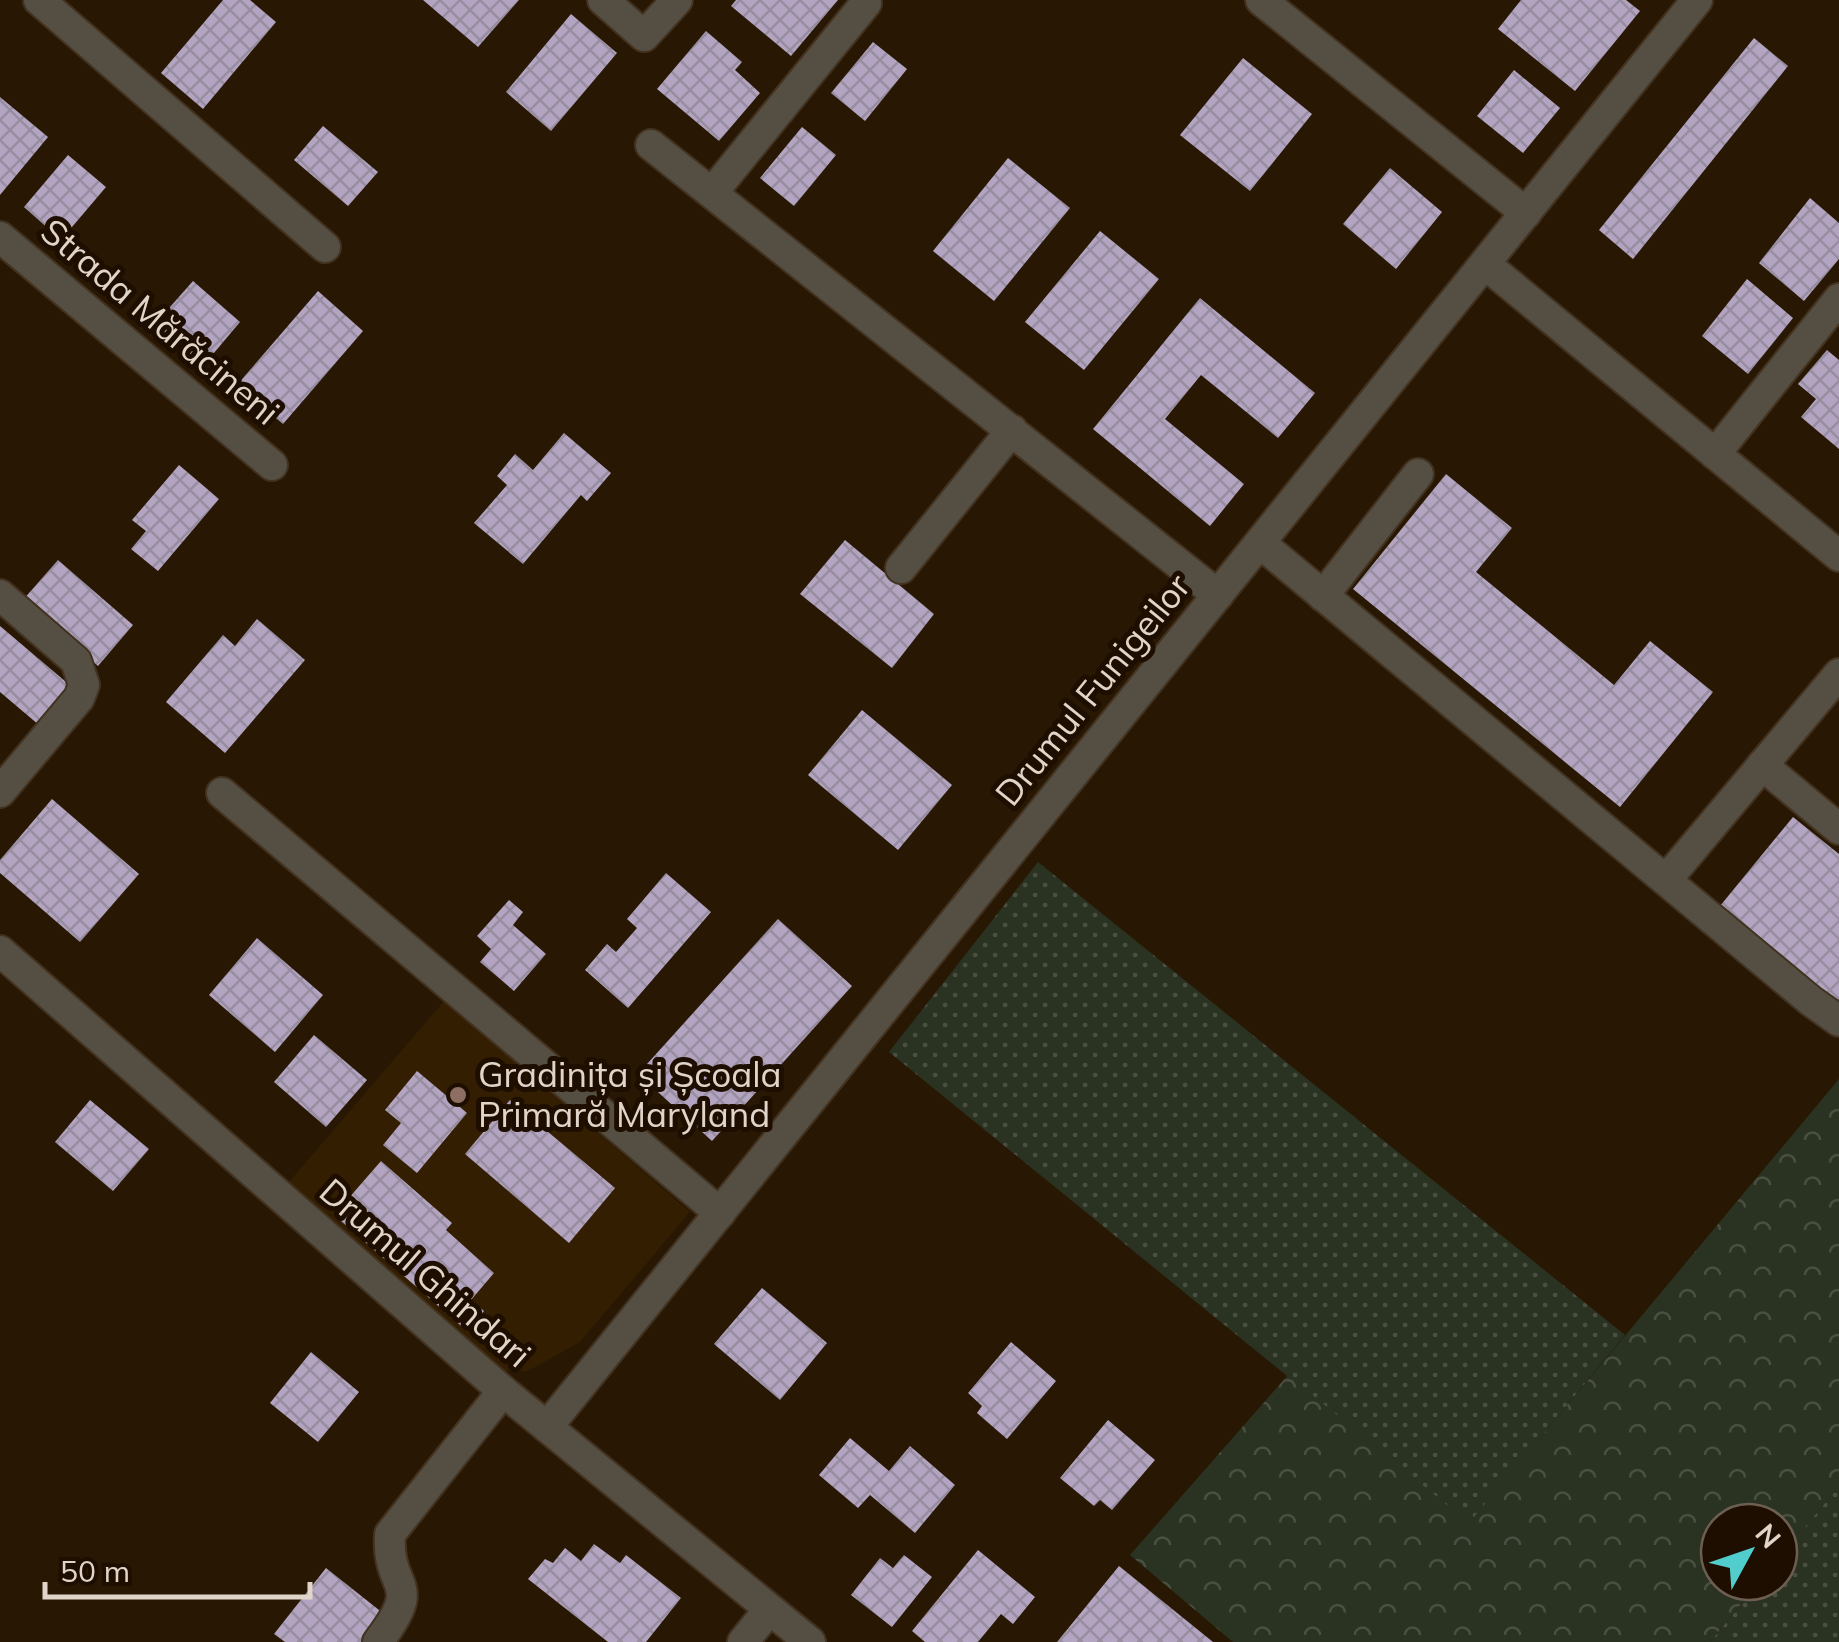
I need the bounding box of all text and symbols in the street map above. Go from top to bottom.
street label: Strada Mărăcineni [33,209,289,434]
street label: Drumul Funigeilor [985,564,1199,814]
place label: Gradinița și Școala Primară Maryland [478,1052,782,1136]
marker: Gradinița și Școala Primară Maryland [447,1084,469,1106]
street label: Drumul Ghindari [311,1169,540,1376]
north arrow [1699,1502,1799,1602]
text: N [1748,1516,1789,1555]
scale bar [45,1537,310,1599]
text: 50 m [60,1552,130,1590]

